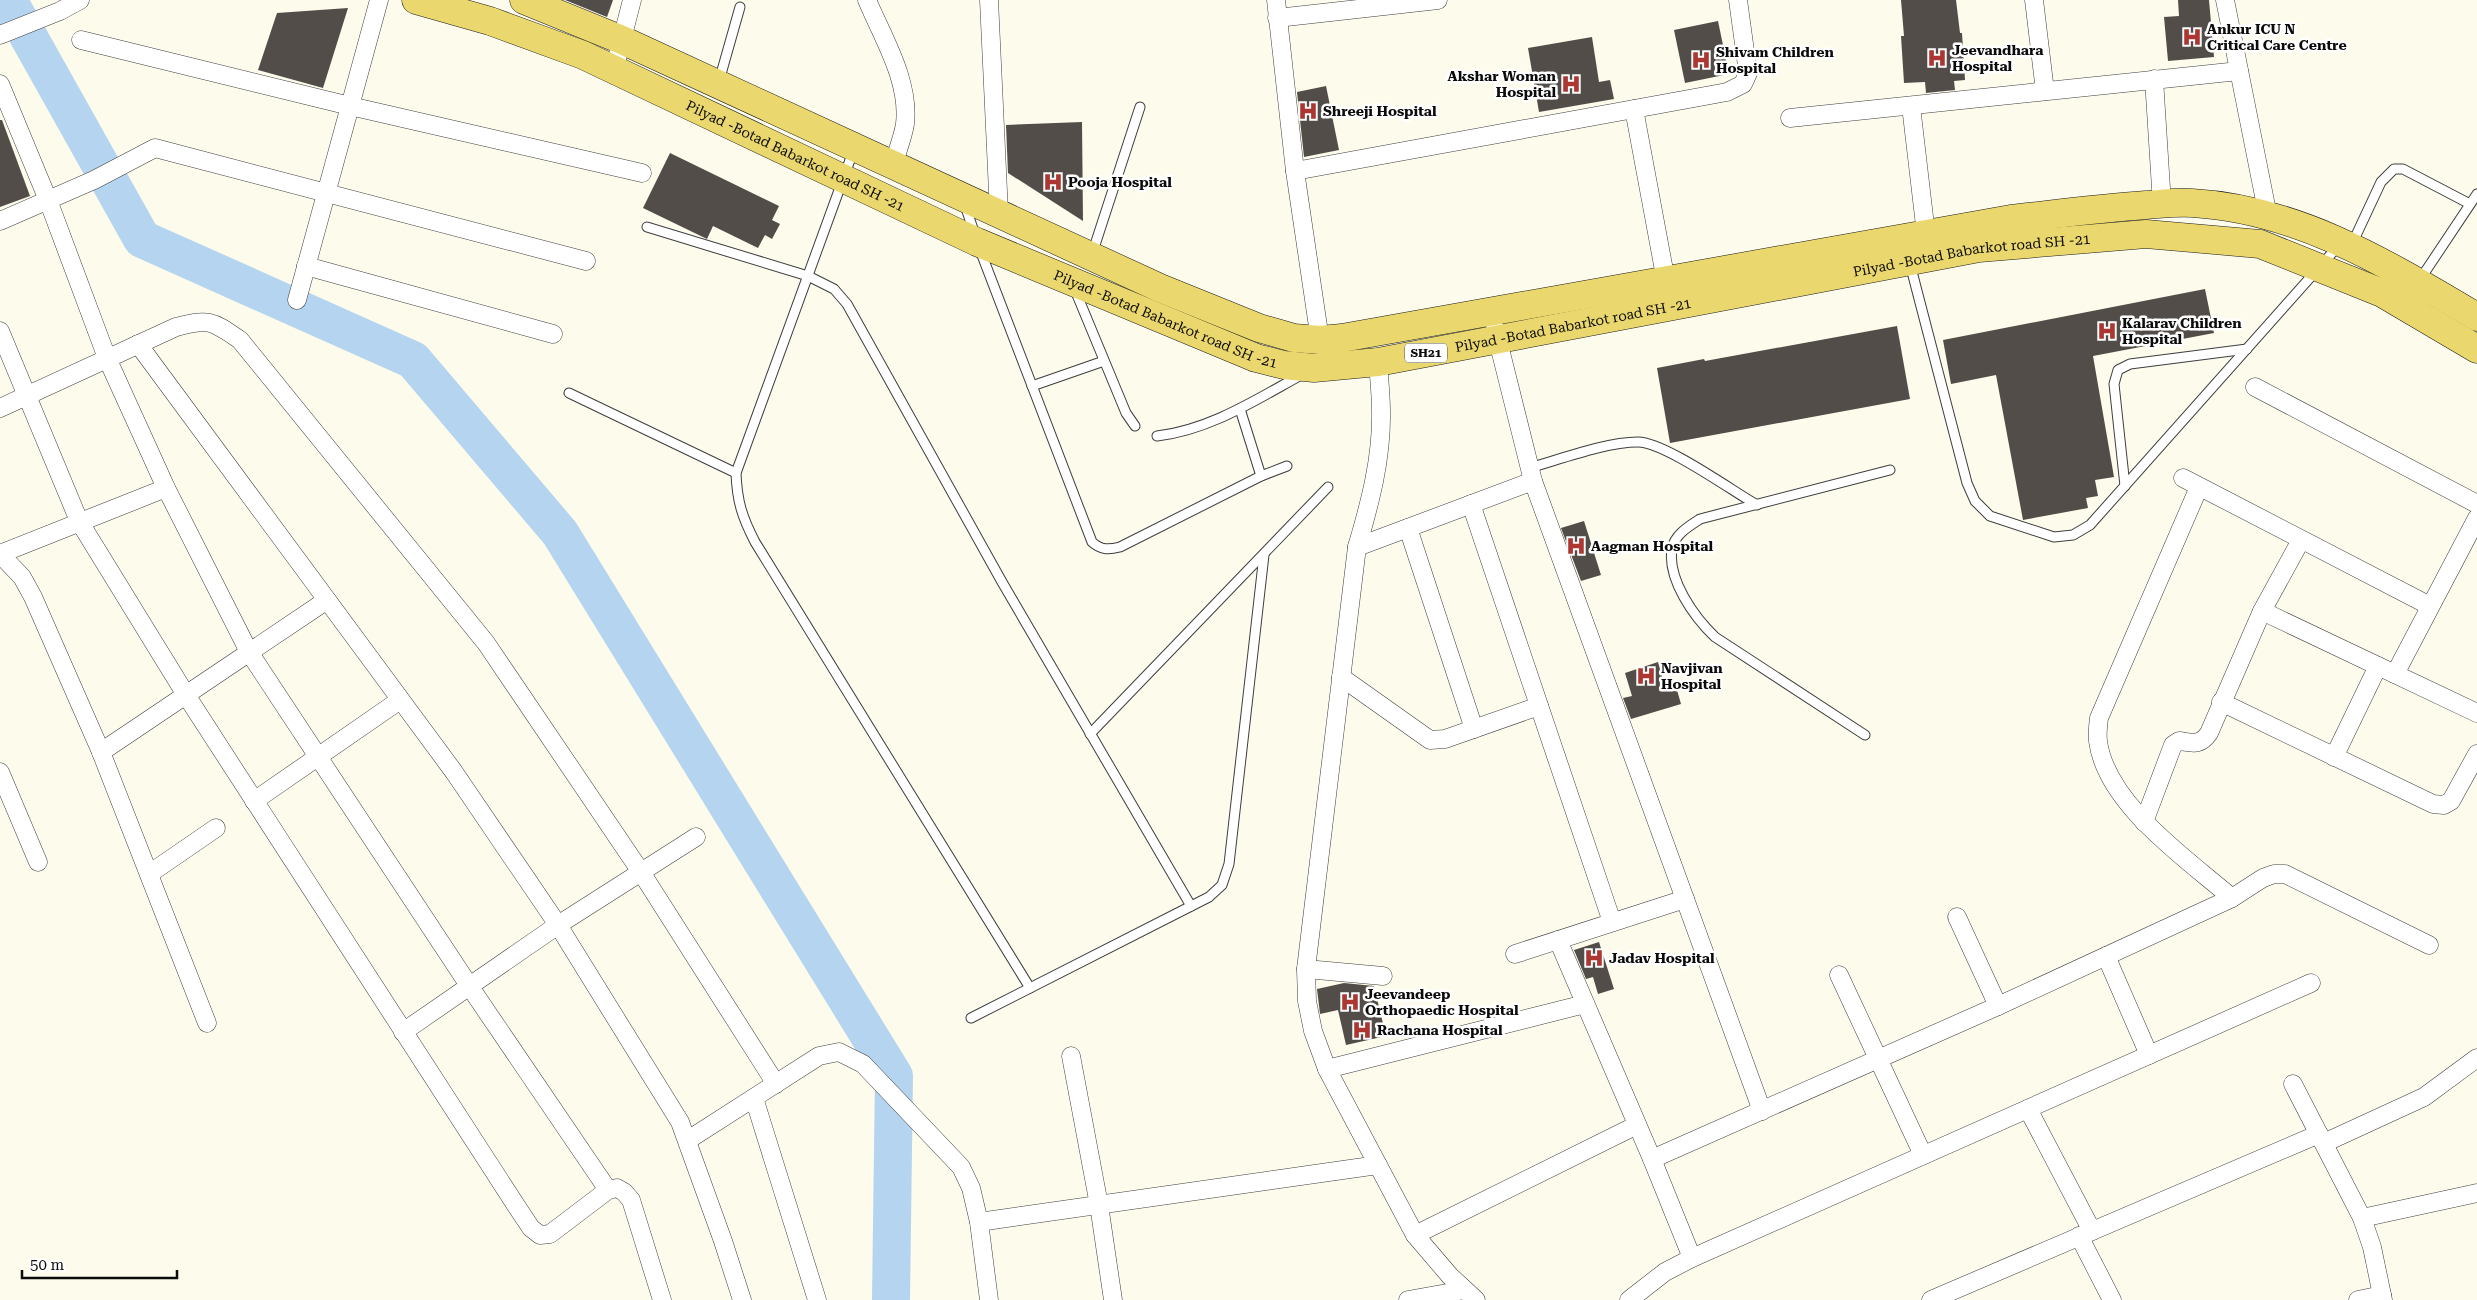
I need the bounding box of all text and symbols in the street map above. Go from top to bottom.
place label: Ankur ICU N Critical Care Centre [2207,21,2347,53]
hospital icon: Ankur ICU N Critical Care Centre [2181,26,2203,48]
place label: Jeevandhara Hospital [1952,42,2044,74]
place label: Shivam Children Hospital [1716,44,1834,76]
hospital icon: Jeevandhara Hospital [1926,47,1948,69]
hospital icon: Shivam Children Hospital [1690,49,1712,71]
place label: Akshar Woman Hospital [1448,68,1557,100]
hospital icon: Akshar Woman Hospital [1560,73,1582,95]
street label: Pilyad -Botad Babarkot road SH -21 [683,97,907,215]
hospital icon: Shreeji Hospital [1297,100,1319,122]
place label: Shreeji Hospital [1323,103,1437,119]
hospital icon: Pooja Hospital [1042,171,1064,193]
place label: Pooja Hospital [1068,174,1172,190]
street label: Pilyad -Botad Babarkot road SH -21 [1851,231,2091,280]
street label: Pilyad -Botad Babarkot road SH -21 [1051,267,1279,371]
street label: Pilyad -Botad Babarkot road SH -21 [1454,295,1693,355]
place label: Kalarav Children Hospital [2122,315,2242,347]
hospital icon: Kalarav Children Hospital [2096,320,2118,342]
road number: SH21 [1405,343,1447,362]
hospital icon: Aagman Hospital [1565,535,1587,557]
place label: Aagman Hospital [1591,538,1713,554]
place label: Navjivan Hospital [1661,660,1723,692]
hospital icon: Navjivan Hospital [1635,665,1657,687]
hospital icon: Jadav Hospital [1583,947,1605,969]
place label: Jadav Hospital [1609,950,1715,966]
place label: Jeevandeep Orthopaedic Hospital [1365,986,1519,1018]
hospital icon: Jeevandeep Orthopaedic Hospital [1339,991,1361,1013]
hospital icon: Rachana Hospital [1351,1019,1373,1041]
place label: Rachana Hospital [1377,1022,1503,1038]
scale bar [22,1248,178,1280]
text: 50 m [30,1256,65,1274]

